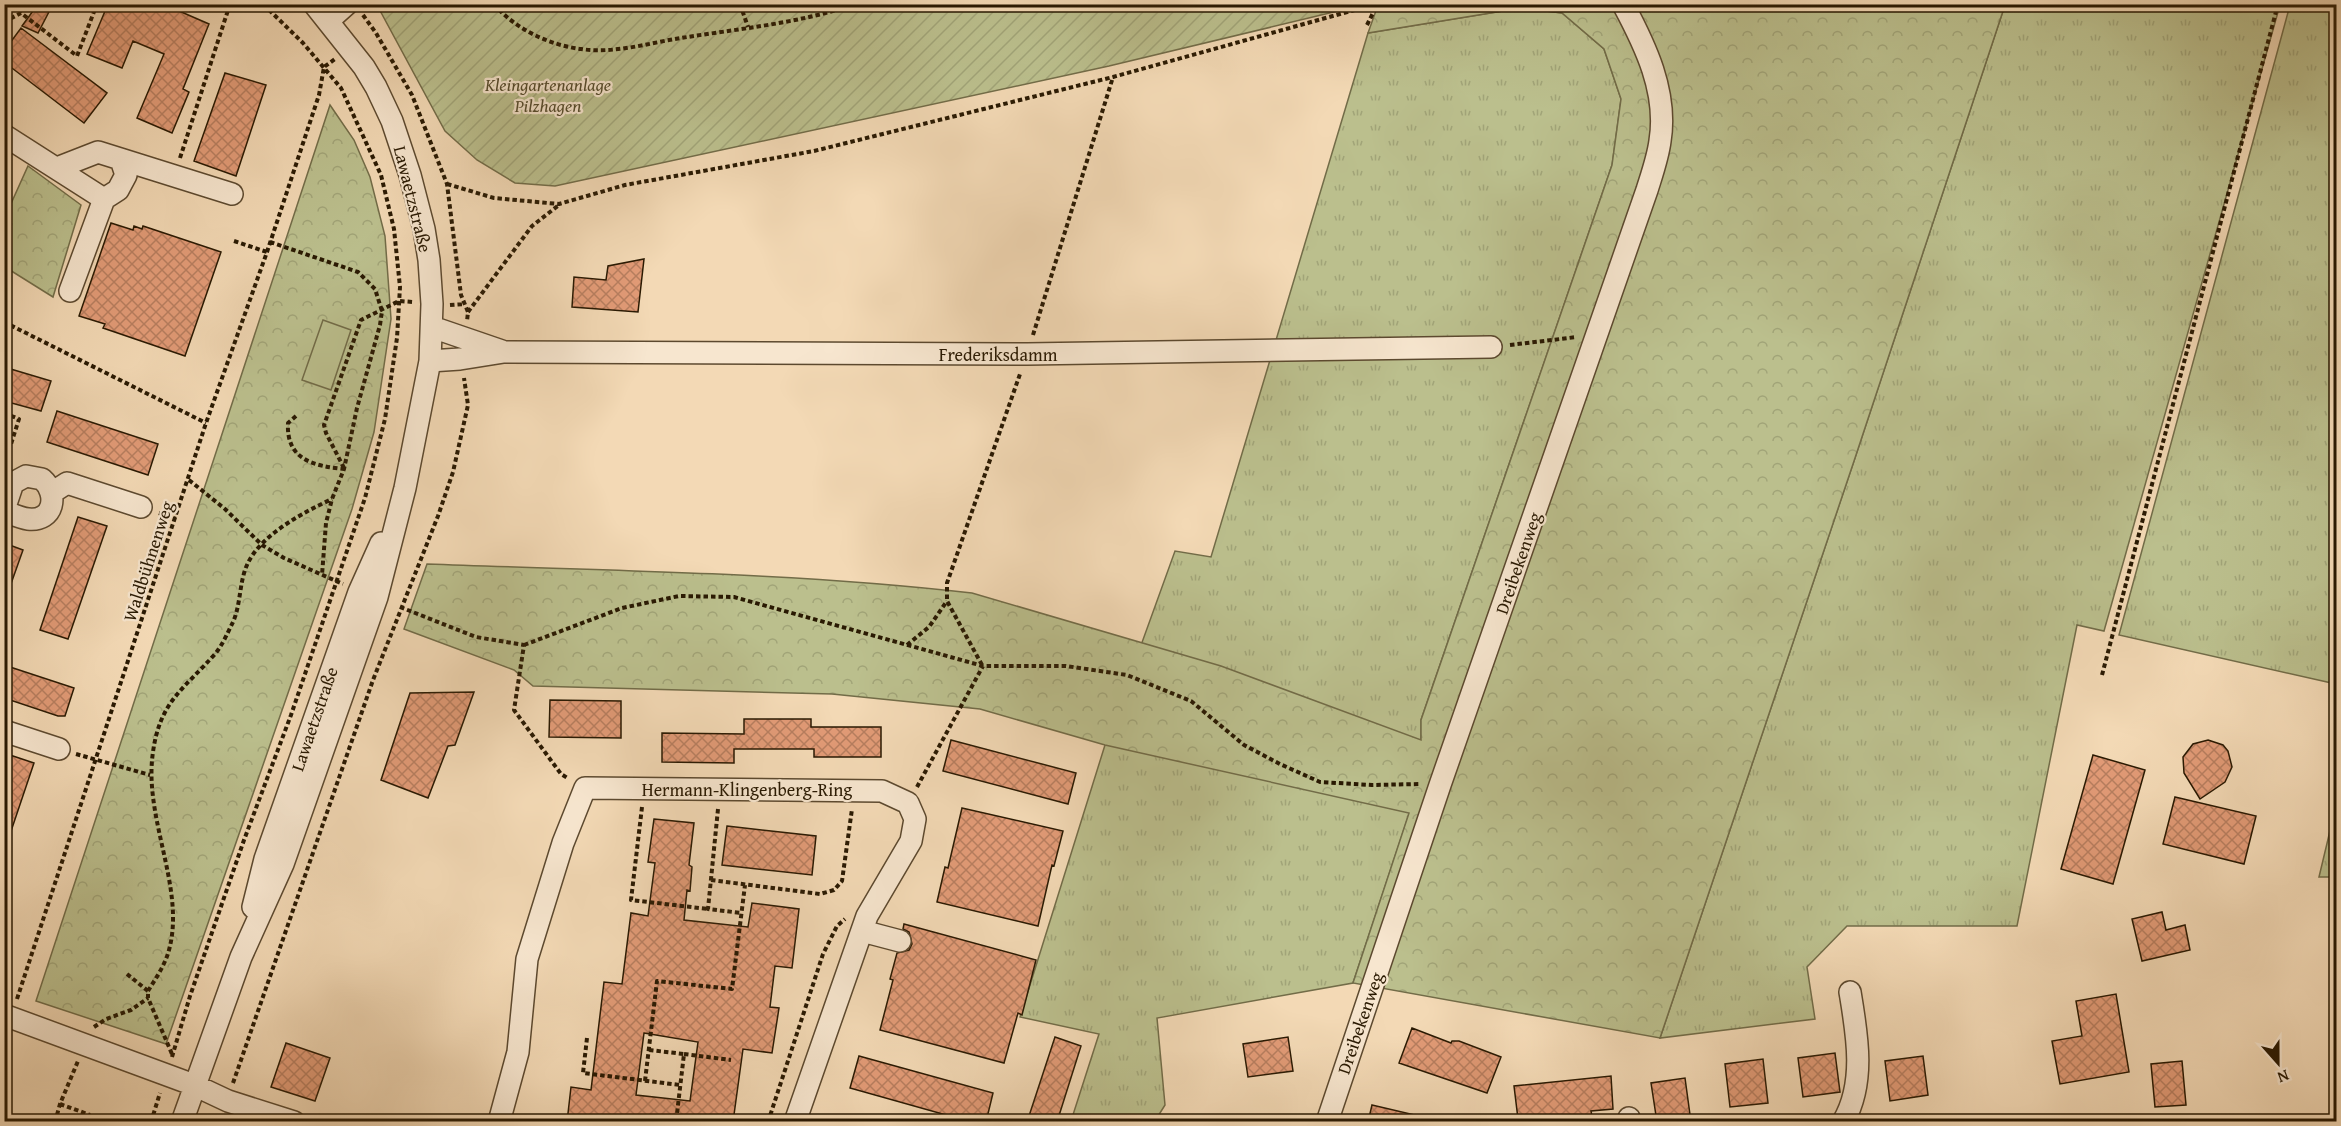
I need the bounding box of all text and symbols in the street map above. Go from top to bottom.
park label: Kleingartenanlage Pilzhagen [484,71,611,119]
street label: Lawaetzstraße [387,143,439,255]
street label: Frederiksdamm [939,341,1058,368]
street label: Waldbühnenweg [116,497,180,625]
street label: Dreibekenweg [1488,508,1548,618]
street label: Lawaetzstraße [283,663,345,775]
street label: Hermann-Klingenberg-Ring [642,776,852,803]
street label: Dreibekenweg [1330,968,1390,1078]
north arrow [2248,1033,2308,1093]
text: N [2274,1064,2293,1090]

